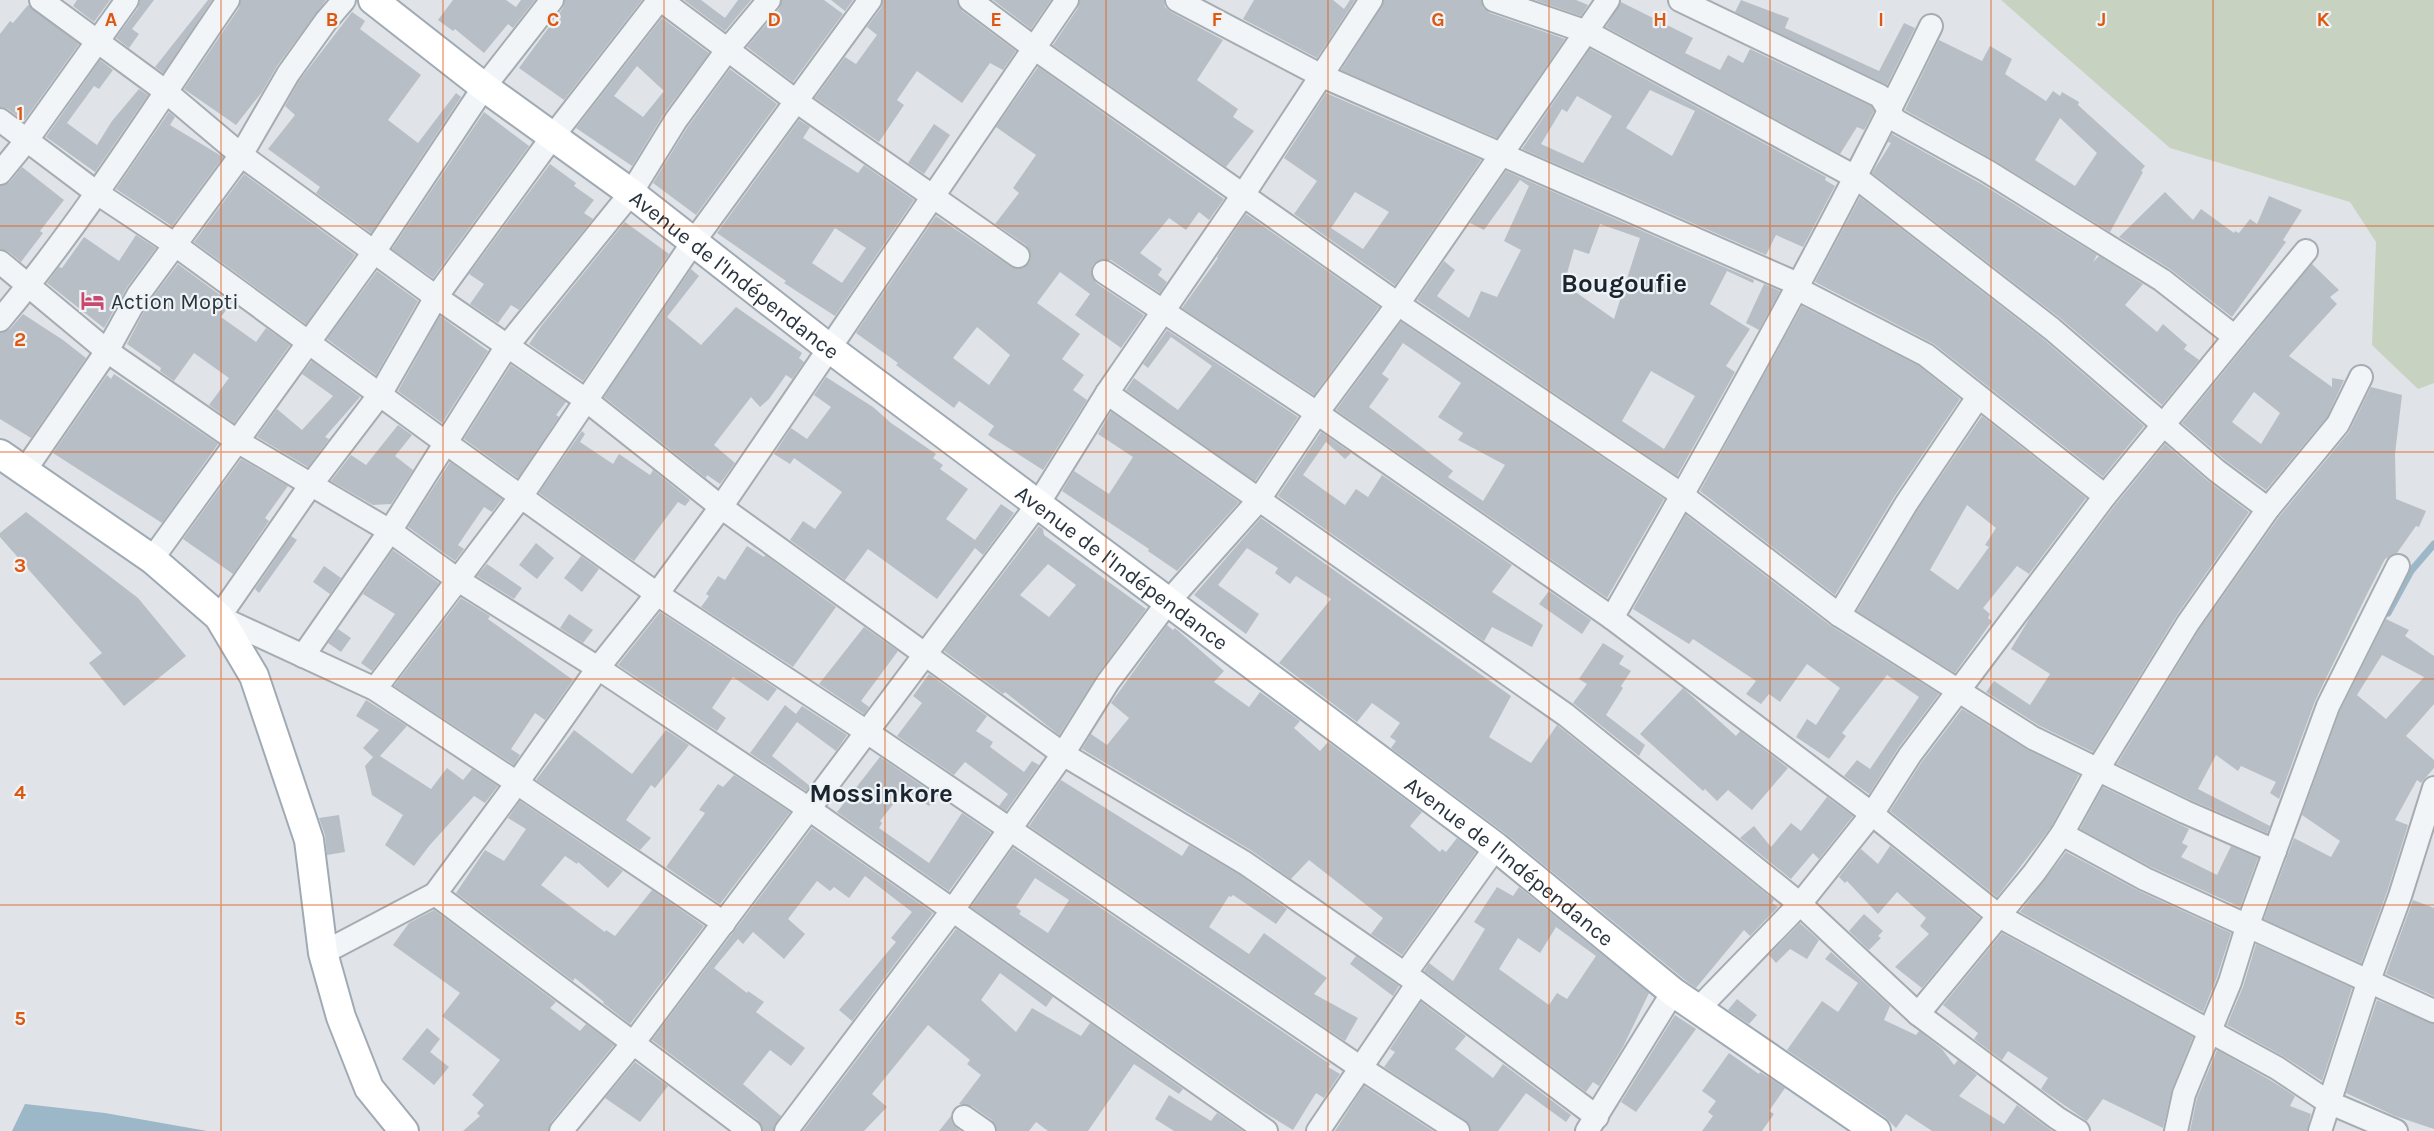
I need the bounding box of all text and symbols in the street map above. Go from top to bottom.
text: A [105,8,118,31]
text: B [326,8,338,31]
text: C [547,8,559,31]
text: D [767,8,781,31]
text: E [990,8,1002,31]
text: F [1212,8,1223,31]
text: G [1431,8,1445,31]
text: H [1653,8,1667,31]
text: I [1878,8,1884,31]
text: J [2098,8,2106,31]
text: K [2316,8,2330,31]
text: 1 [16,102,24,125]
street label: Avenue de l'Indépendance [624,185,844,365]
district label: Bougoufie [1561,268,1687,299]
hotel icon: Action Mopti [80,288,106,314]
place label: Action Mopti [111,289,239,315]
text: 2 [14,328,26,351]
street label: Avenue de l'Indépendance [1010,480,1233,656]
text: 3 [14,554,26,577]
street label: Avenue de l'Indépendance [1399,771,1619,952]
district label: Mossinkore [809,778,953,809]
text: 4 [14,781,26,804]
text: 5 [14,1007,26,1030]

